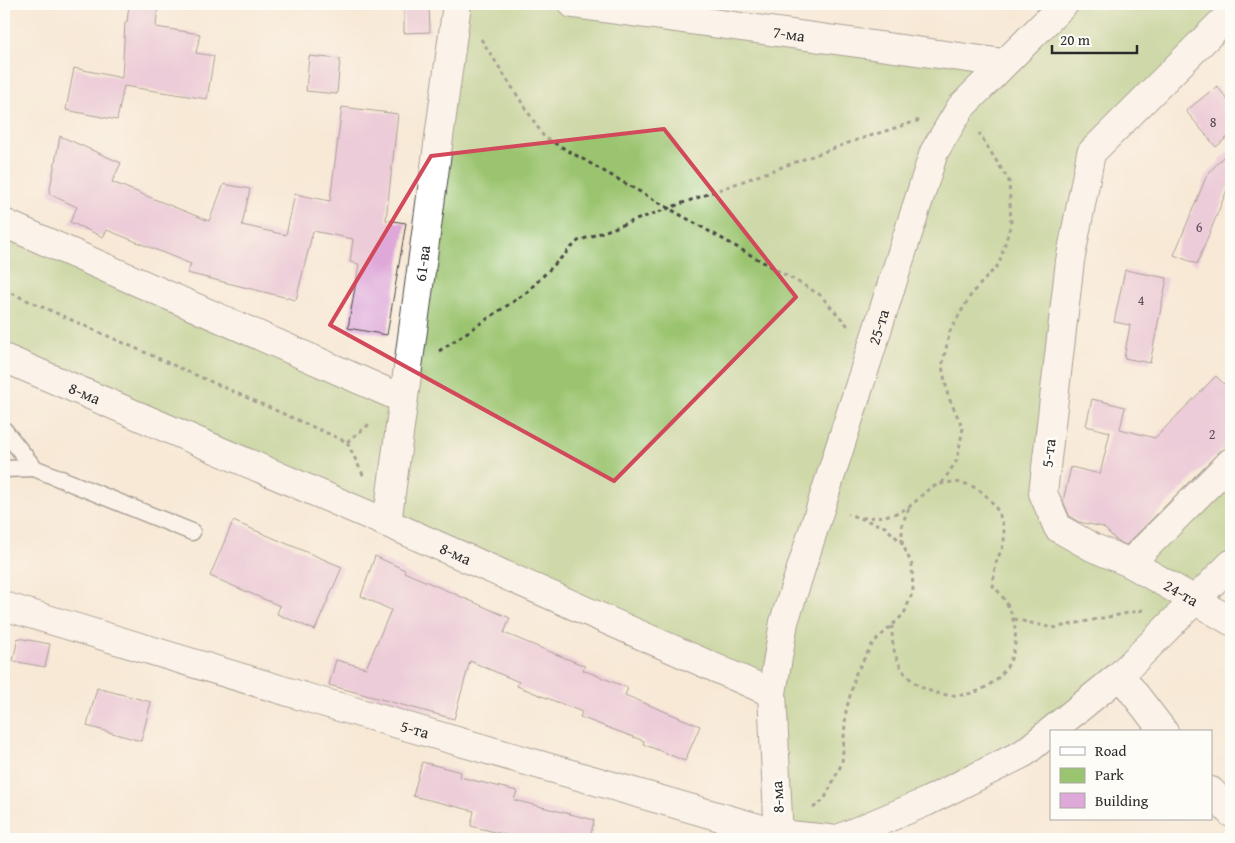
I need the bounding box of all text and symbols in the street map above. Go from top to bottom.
street label: 7-ма [771,19,807,48]
scale bar [1052,22,1138,54]
text: 20 m [1060,29,1091,50]
house number: 8 [1210,112,1217,132]
house number: 6 [1196,217,1203,237]
street label: 61-ва [408,243,436,283]
house number: 4 [1138,290,1145,310]
street label: 25-та [861,306,895,348]
street label: 8-ма [65,375,105,410]
house number: 2 [1209,424,1215,444]
street label: 5-та [1034,437,1062,469]
street label: 8-ма [436,536,476,571]
street label: 24-та [1160,573,1203,612]
street label: 5-та [398,713,432,744]
legend [1050,730,1212,820]
text: Road [1095,740,1126,761]
text: Park [1095,764,1124,785]
street label: 8-ма [764,780,790,814]
text: Building [1095,790,1149,811]

